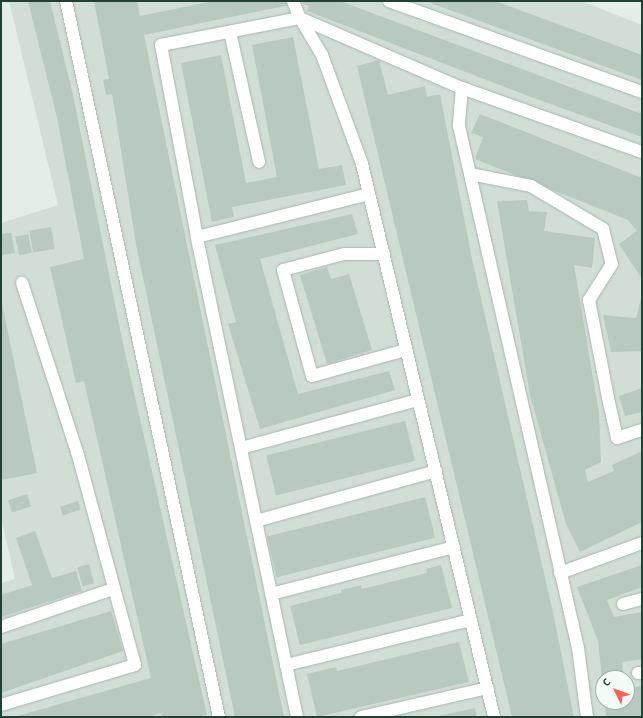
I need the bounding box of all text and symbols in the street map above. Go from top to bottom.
north arrow [595,670,635,710]
text: С [600,676,613,688]

